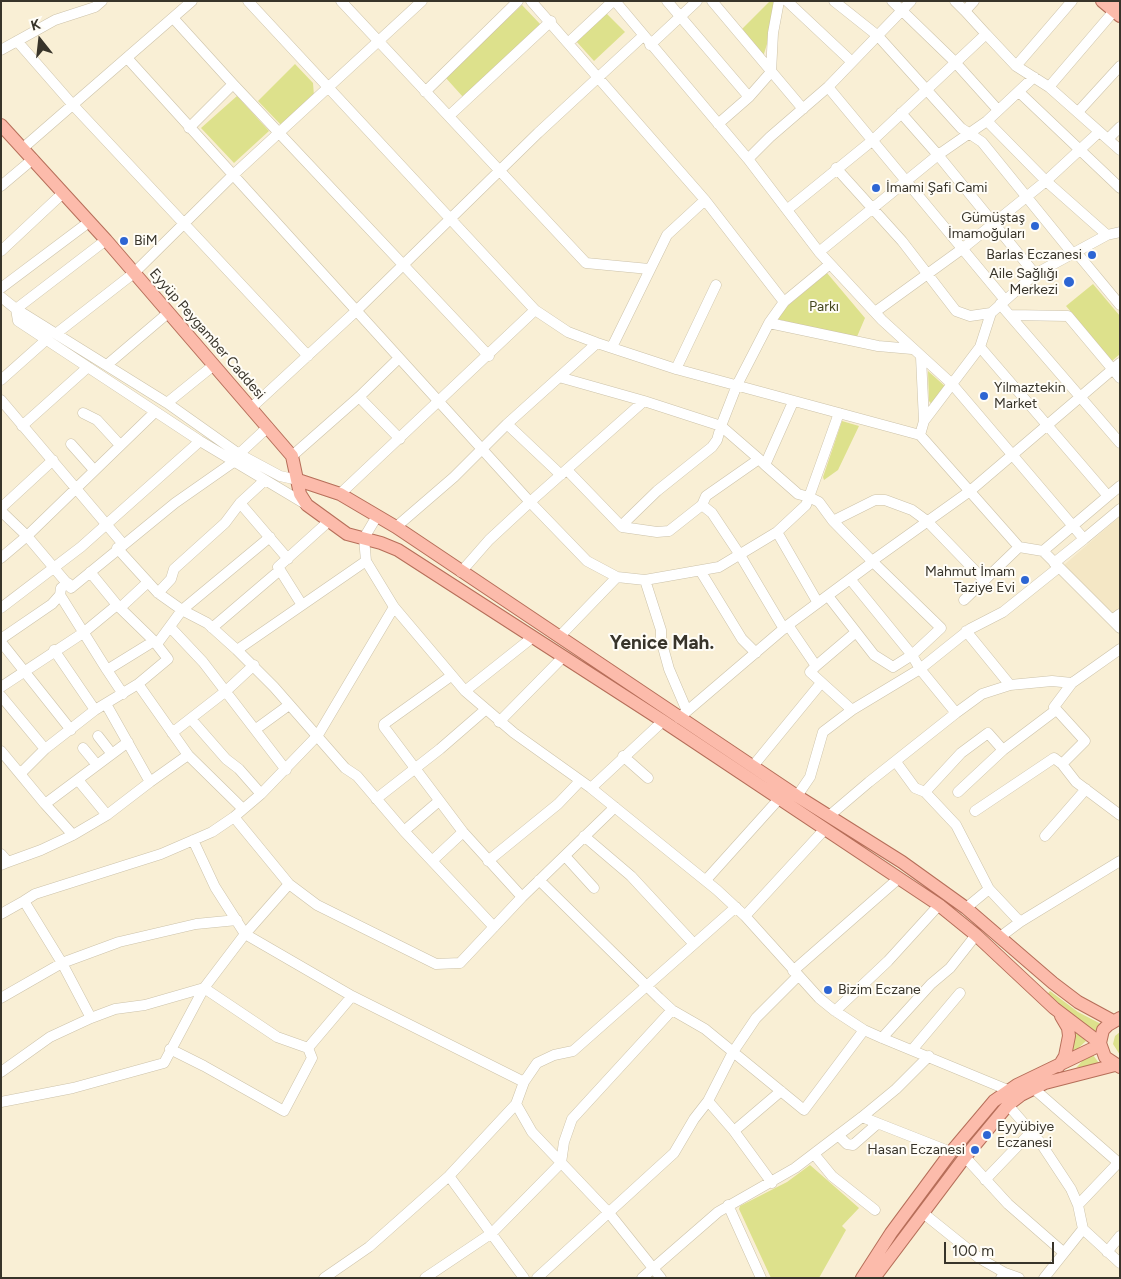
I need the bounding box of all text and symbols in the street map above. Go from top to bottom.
north arrow [15,15,65,65]
text: K [29,16,43,35]
place label: İmami Şafi Cami [886,180,987,196]
marker: İmami Şafi Cami [870,182,882,194]
place label: Gümüştaş İmamoğuları [948,210,1025,242]
marker: Gümüştaş İmamoğuları [1029,220,1041,232]
place label: BiM [134,233,158,249]
marker: BiM [118,235,130,247]
place label: Barlas Eczanesi [986,247,1082,263]
marker: Barlas Eczanesi [1086,249,1098,261]
street label: Eyyüp Peygamber Caddesi [146,265,268,403]
place label: Aile Sağlığı Merkezi [989,266,1058,298]
marker: Aile Sağlığı Merkezi [1062,275,1076,289]
park label: Parkı [809,299,839,315]
place label: Yilmaztekin Market [994,380,1065,412]
marker: Yilmaztekin Market [978,390,990,402]
place label: Mahmut İmam Taziye Evi [925,564,1015,596]
marker: Mahmut İmam Taziye Evi [1019,574,1031,586]
district label: Yenice Mah. [610,632,714,654]
place label: Bizim Eczane [838,982,921,998]
marker: Bizim Eczane [822,984,834,996]
place label: Eyyübiye Eczanesi [997,1119,1054,1152]
marker: Eyyübiye Eczanesi [981,1129,993,1141]
place label: Hasan Eczanesi [867,1142,965,1158]
marker: Hasan Eczanesi [969,1144,981,1156]
scale bar [946,1232,1056,1264]
text: 100 m [952,1242,994,1260]

